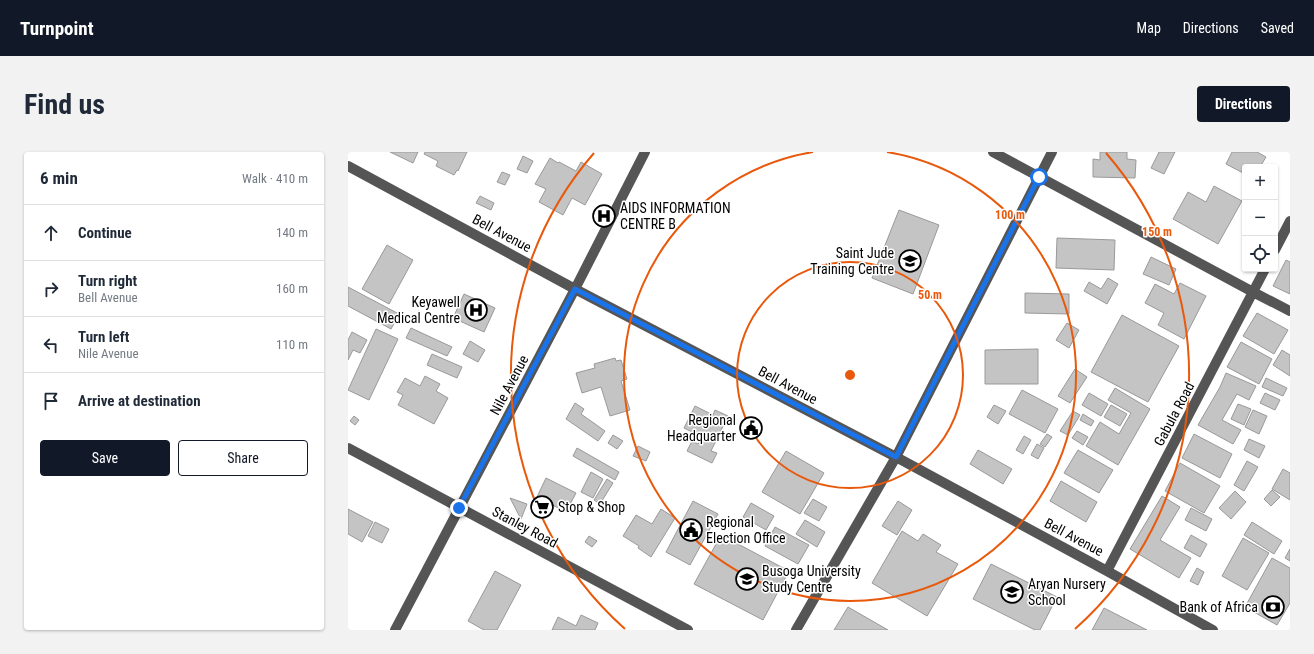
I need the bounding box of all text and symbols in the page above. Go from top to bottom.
text: Turnpoint [20,17,94,40]
text: Map [1137,20,1161,36]
text: Directions [1183,20,1239,36]
text: Saved [1261,20,1294,36]
button: Directions [1197,86,1290,122]
text: Find us [24,88,105,121]
map controls [1242,164,1278,272]
button: + [1242,164,1278,200]
text: 6 min [40,168,78,188]
route start [1030,168,1048,186]
text: Walk · 410 m [242,171,308,186]
place label: AIDS INFORMATION CENTRE B [620,200,731,232]
button: − [1242,200,1278,236]
hospital icon: AIDS INFORMATION CENTRE B [591,203,617,229]
text: 100 m [995,208,1025,222]
street label: Bell Avenue [470,211,534,255]
icon: ahead [40,222,62,244]
text: Continue [78,224,132,242]
text: 140 m [276,225,308,240]
text: 150 m [1142,225,1172,239]
button: locate [1242,236,1278,272]
place label: Saint Jude Training Centre [810,245,894,277]
school or university icon: Saint Jude Training Centre [897,248,923,274]
text: Turn right [78,272,137,290]
icon: right [40,278,62,300]
text: 160 m [276,281,308,296]
text: 50 m [918,288,942,302]
text: Bell Avenue [78,290,138,305]
place label: Keyawell Medical Centre [377,294,460,326]
hospital icon: Keyawell Medical Centre [463,297,489,323]
text: Turn left [78,328,129,346]
icon: left [40,334,62,356]
text: 110 m [276,337,308,352]
text: Nile Avenue [78,346,139,361]
street label: Nile Avenue [487,352,532,418]
street label: Bell Avenue [756,363,820,407]
centre of rings [843,368,857,382]
street label: Gabula Road [1151,379,1197,449]
icon: arrive [40,390,62,412]
text: Arrive at destination [78,392,201,410]
place label: Regional Headquarter [667,412,736,444]
public building icon: Regional Headquarter [738,415,764,441]
button: Save [40,440,170,476]
button: Share [178,440,308,476]
supermarket icon: Stop & Shop [529,494,555,520]
route end [450,499,468,517]
place label: Stop & Shop [558,499,625,515]
street label: Stanley Road [490,503,560,551]
place label: Regional Election Office [706,514,786,546]
street label: Bell Avenue [1042,515,1106,559]
public building icon: Regional Election Office [678,517,704,543]
place label: Busoga University Study Centre [762,563,861,595]
school or university icon: Busoga University Study Centre [734,566,760,592]
place label: Aryan Nursery School [1028,576,1106,608]
school or university icon: Aryan Nursery School [999,579,1025,605]
bank icon: Bank of Africa [1260,594,1286,620]
place label: Bank of Africa [1180,599,1258,615]

